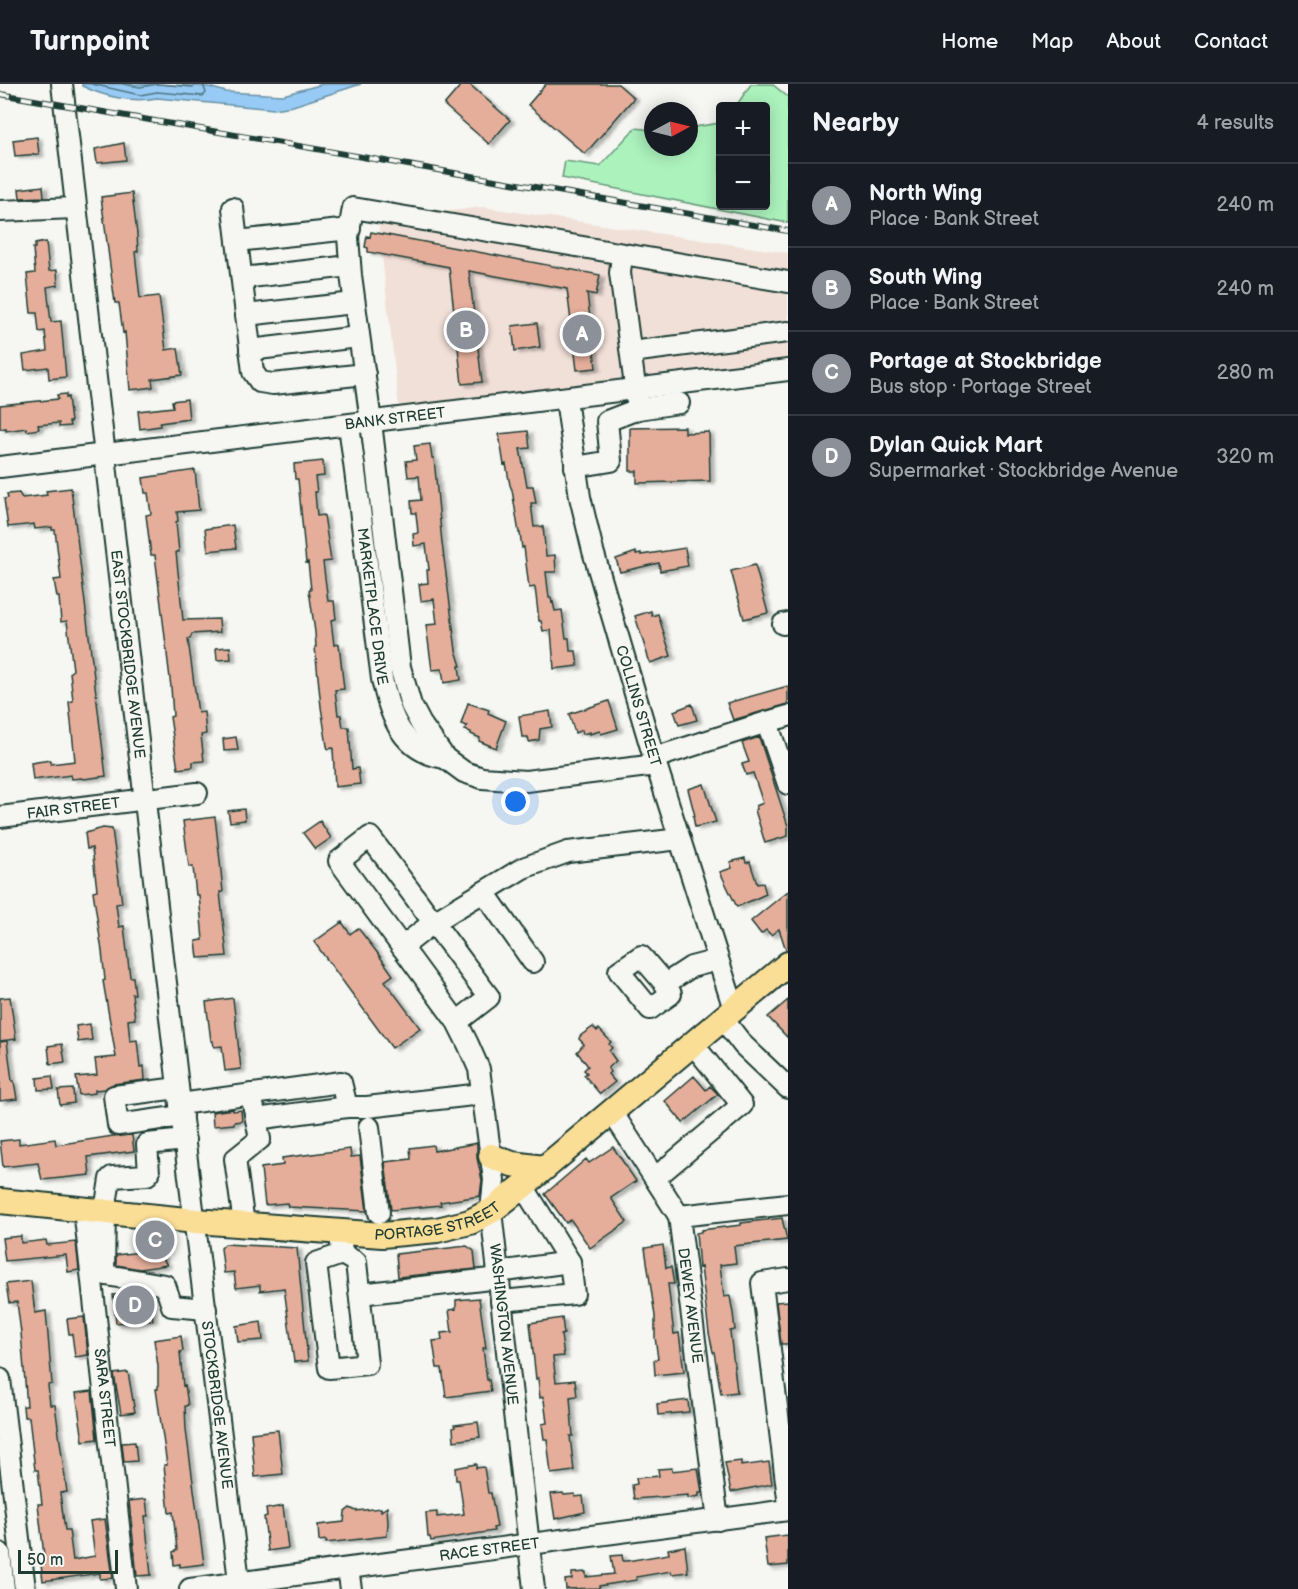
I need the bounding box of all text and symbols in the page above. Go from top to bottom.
text: Turnpoint [30,25,150,58]
text: Home [941,29,998,54]
text: Map [1031,29,1073,54]
text: About [1106,29,1161,54]
text: Contact [1194,29,1268,54]
north arrow [644,102,698,156]
map controls [716,102,770,210]
button: + [716,102,770,156]
text: Nearby [812,108,899,139]
text: 4 results [1196,111,1274,135]
button: − [716,156,770,210]
text: North Wing [869,180,982,207]
text: A [825,193,838,217]
text: 240 m [1217,193,1274,217]
text: Place · Bank Street [869,207,1039,231]
text: South Wing [869,264,982,291]
text: B [824,277,839,301]
text: 240 m [1217,277,1274,301]
text: Place · Bank Street [869,291,1039,315]
pin: B [446,308,486,352]
pin: A [562,312,602,356]
text: Portage at Stockbridge [869,348,1102,375]
text: C [824,361,839,385]
text: 280 m [1217,361,1274,385]
text: Bus stop · Portage Street [869,375,1091,399]
street label: BANK STREET [344,403,447,434]
text: Dylan Quick Mart [869,432,1043,459]
text: D [825,445,838,469]
text: 320 m [1216,445,1274,469]
text: Supermarket · Stockbridge Avenue [869,459,1178,483]
street label: MARKETPLACE DRIVE [352,527,392,687]
street label: EAST STOCKBRIDGE AVENUE [106,549,149,760]
street label: COLLINS STREET [611,643,665,769]
your location [501,787,530,816]
street label: FAIR STREET [26,793,121,824]
street label: PORTAGE STREET [374,1198,505,1245]
pin: C [136,1218,174,1262]
street label: WASHINGTON AVENUE [485,1243,522,1406]
street label: DEWEY AVENUE [673,1247,707,1365]
pin: D [116,1282,154,1328]
street label: STOCKBRIDGE AVENUE [197,1320,237,1490]
street label: SARA STREET [89,1348,119,1448]
street label: RACE STREET [438,1534,541,1566]
scale bar [18,1547,118,1574]
text: 50 m [27,1551,63,1570]

